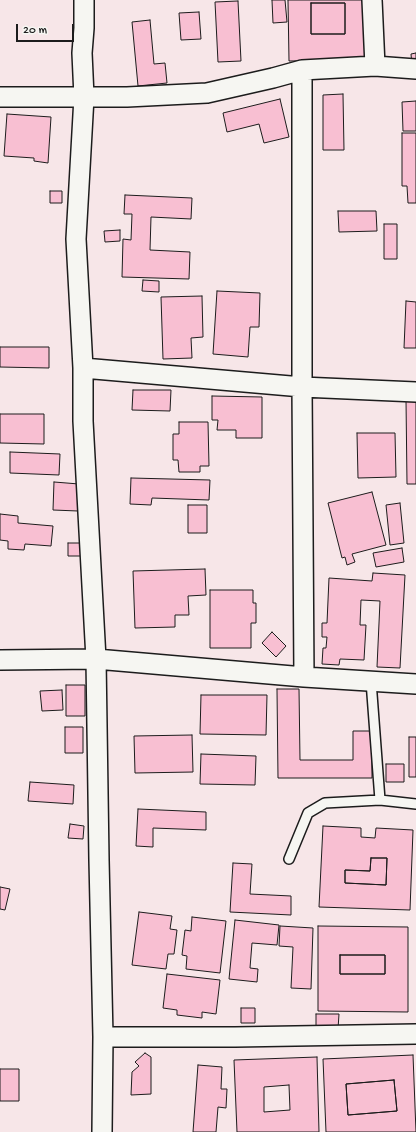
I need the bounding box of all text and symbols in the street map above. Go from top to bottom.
scale bar [18,16,76,42]
text: 20 m [23,24,47,38]

